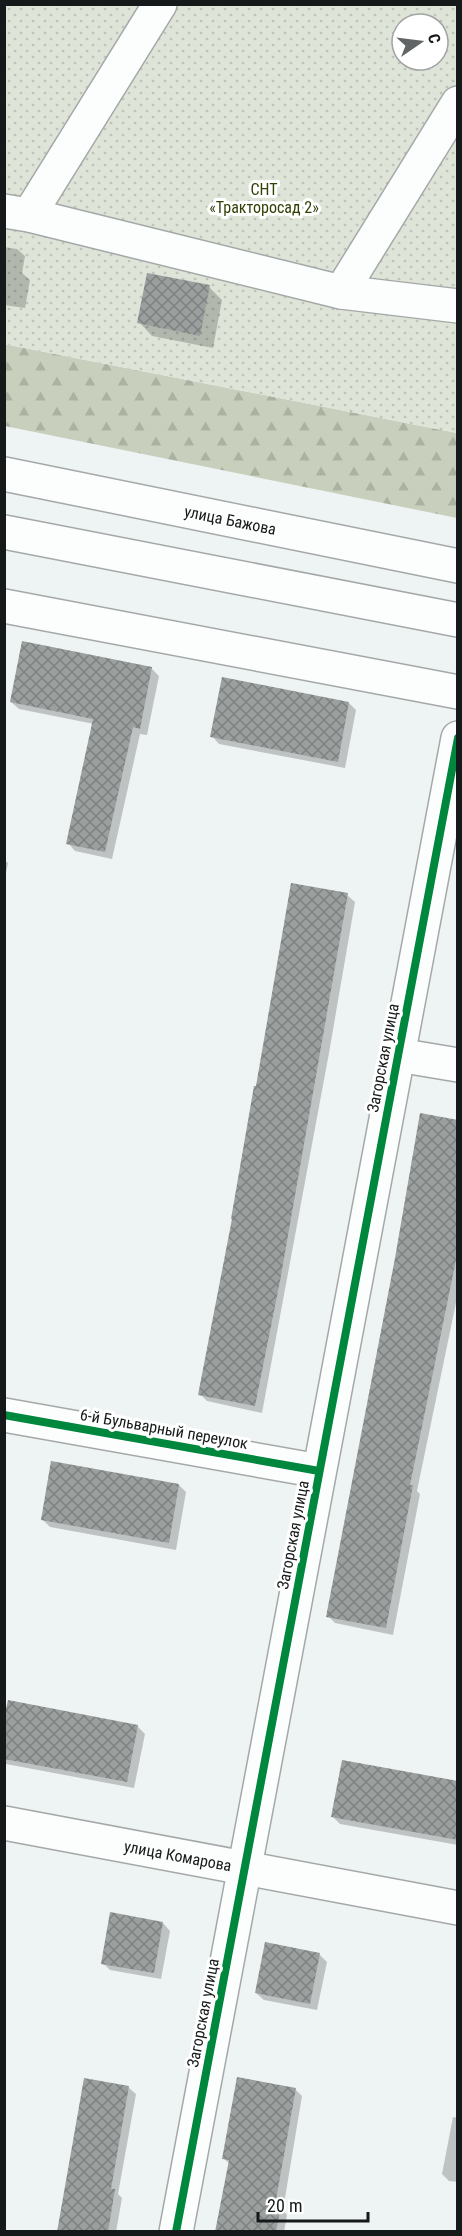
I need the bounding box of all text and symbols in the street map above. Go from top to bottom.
north arrow [390,12,450,72]
text: С [424,32,444,45]
park label: СНТ «Тракторосад 2» [209,180,319,217]
street label: улица Бажова [183,501,278,538]
street label: Загорская улица [363,1002,403,1114]
street label: 6-й Бульварный переулок [79,1405,250,1453]
street label: Загорская улица [273,1479,313,1591]
street label: улица Комарова [123,1836,233,1875]
street label: Загорская улица [183,1957,223,2069]
scale bar [258,2185,368,2223]
text: 20 m [267,2195,302,2216]

